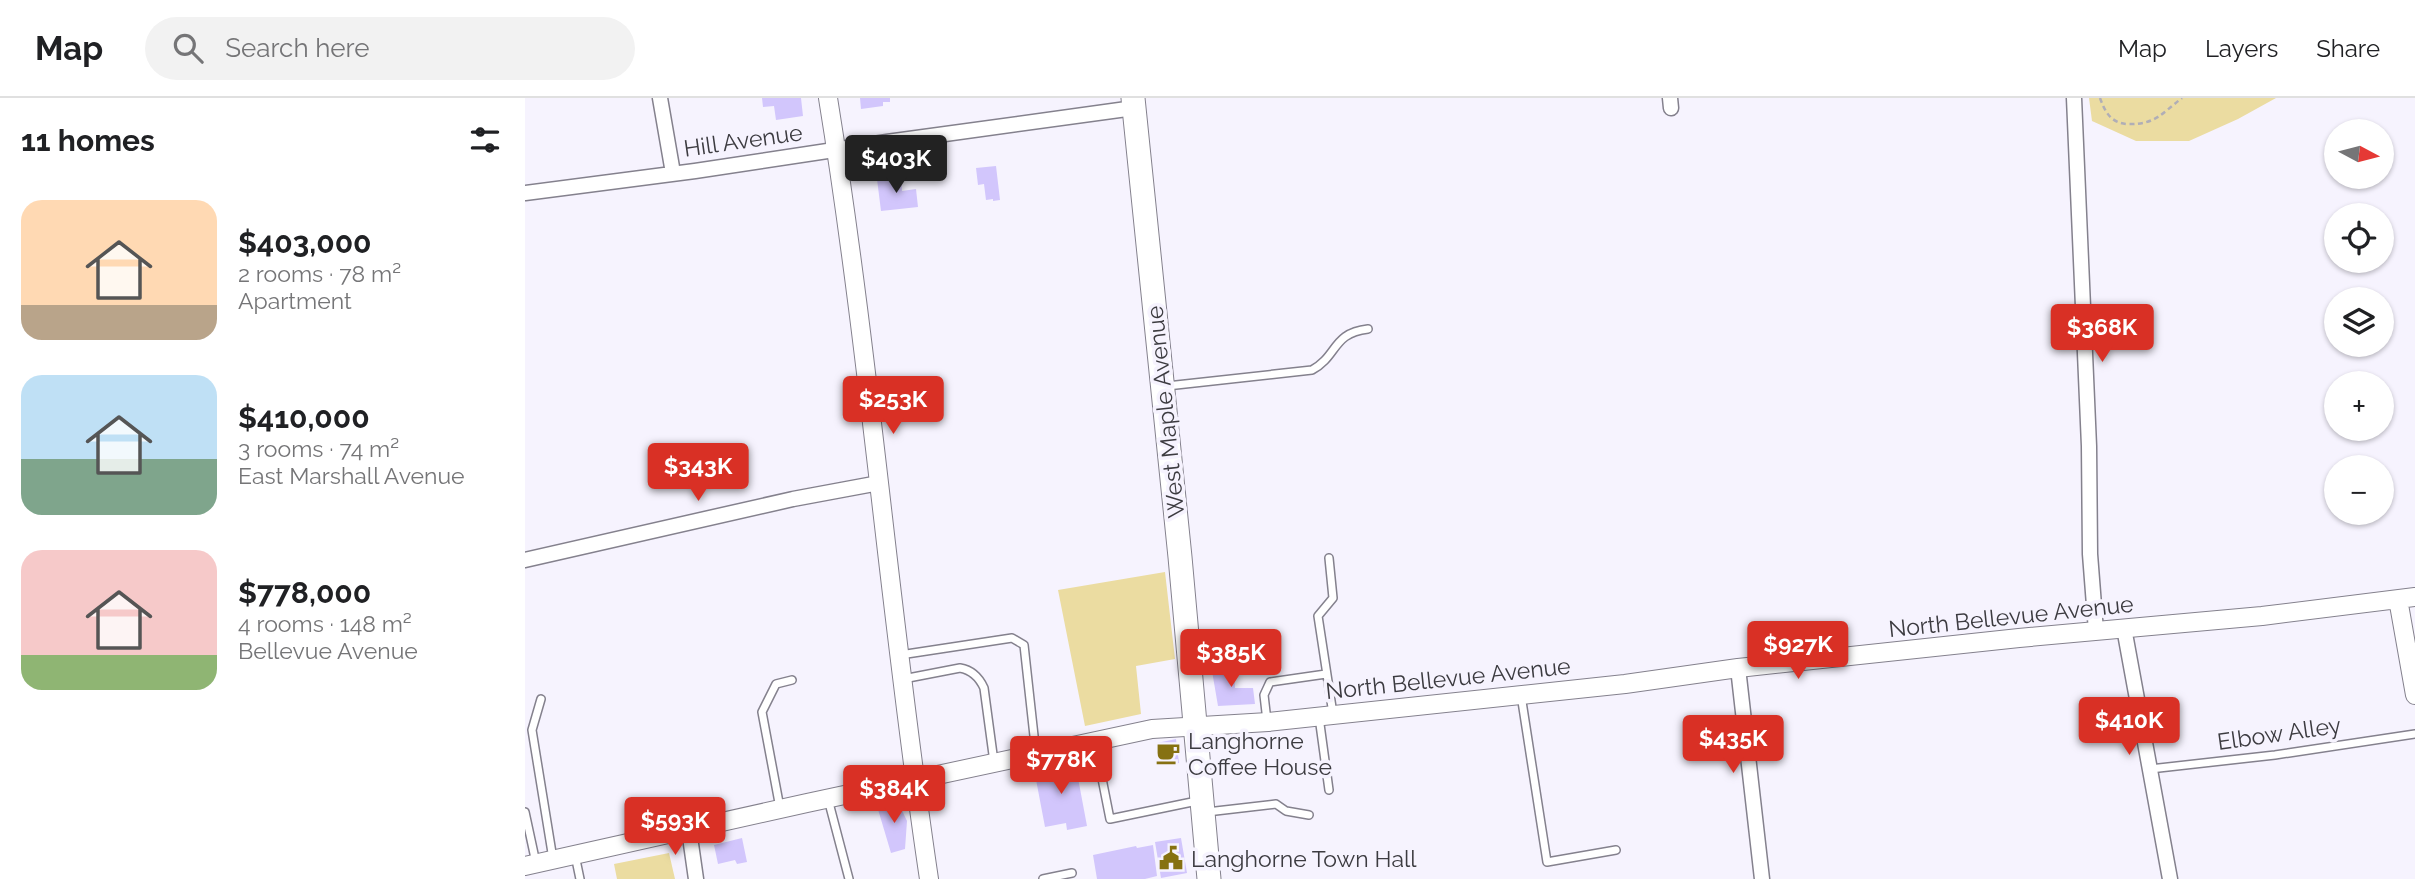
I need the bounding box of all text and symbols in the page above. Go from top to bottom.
search box [145,17,635,80]
text: Map [35,29,103,68]
icon: search [169,29,207,67]
text: Search here [225,33,370,63]
text: Map [2118,34,2167,63]
text: Layers [2205,34,2278,63]
text: Share [2316,34,2380,63]
street label: Hill Avenue [682,118,804,162]
north arrow [2324,119,2394,189]
map controls [2324,119,2394,525]
icon: filters [466,121,504,159]
text: 11 homes [21,123,155,158]
pin: $403K [847,136,945,195]
text: $403K [861,144,931,171]
button: locate [2324,203,2394,273]
text: $403,000 [238,225,372,260]
icon: home [77,228,161,312]
text: 2 rooms · 78 m² [238,260,401,287]
text: Apartment [238,287,352,314]
button: layers [2324,287,2394,357]
pin: $368K [2053,304,2151,364]
street label: West Maple Avenue [1140,305,1190,519]
text: $368K [2067,313,2137,340]
button: + [2324,371,2394,441]
pin: $253K [844,376,942,436]
text: $253K [859,385,927,412]
text: $410,000 [238,400,370,435]
icon: home [77,403,161,487]
text: 3 rooms · 74 m² [238,435,399,462]
pin: $343K [649,444,747,503]
text: $343K [664,452,732,479]
button: − [2324,455,2394,525]
text: East Marshall Avenue [238,462,465,489]
text: $778,000 [238,575,371,610]
icon: home [77,578,161,662]
street label: North Bellevue Avenue [1887,590,2135,642]
text: 4 rooms · 148 m² [238,610,412,637]
pin: $927K [1749,622,1847,681]
pin: $385K [1182,630,1280,689]
text: $927K [1763,630,1833,657]
text: Bellevue Avenue [238,637,418,664]
text: $385K [1196,638,1266,665]
street label: North Bellevue Avenue [1324,652,1572,704]
pin: $410K [2080,698,2178,757]
text: $410K [2095,706,2163,733]
street label: Elbow Alley [2215,711,2343,755]
pin: $435K [1684,716,1782,775]
text: $435K [1699,724,1767,751]
place label: Langhorne Coffee House [1188,727,1332,780]
pin: $778K [1012,736,1110,796]
cafe icon: Langhorne Coffee House [1154,739,1182,767]
text: $778K [1026,745,1096,772]
pin: $384K [845,766,943,825]
text: $384K [859,774,929,801]
pin: $593K [626,798,724,857]
text: $593K [640,806,710,833]
public building icon: Langhorne Town Hall [1157,844,1185,872]
place label: Langhorne Town Hall [1191,845,1417,872]

